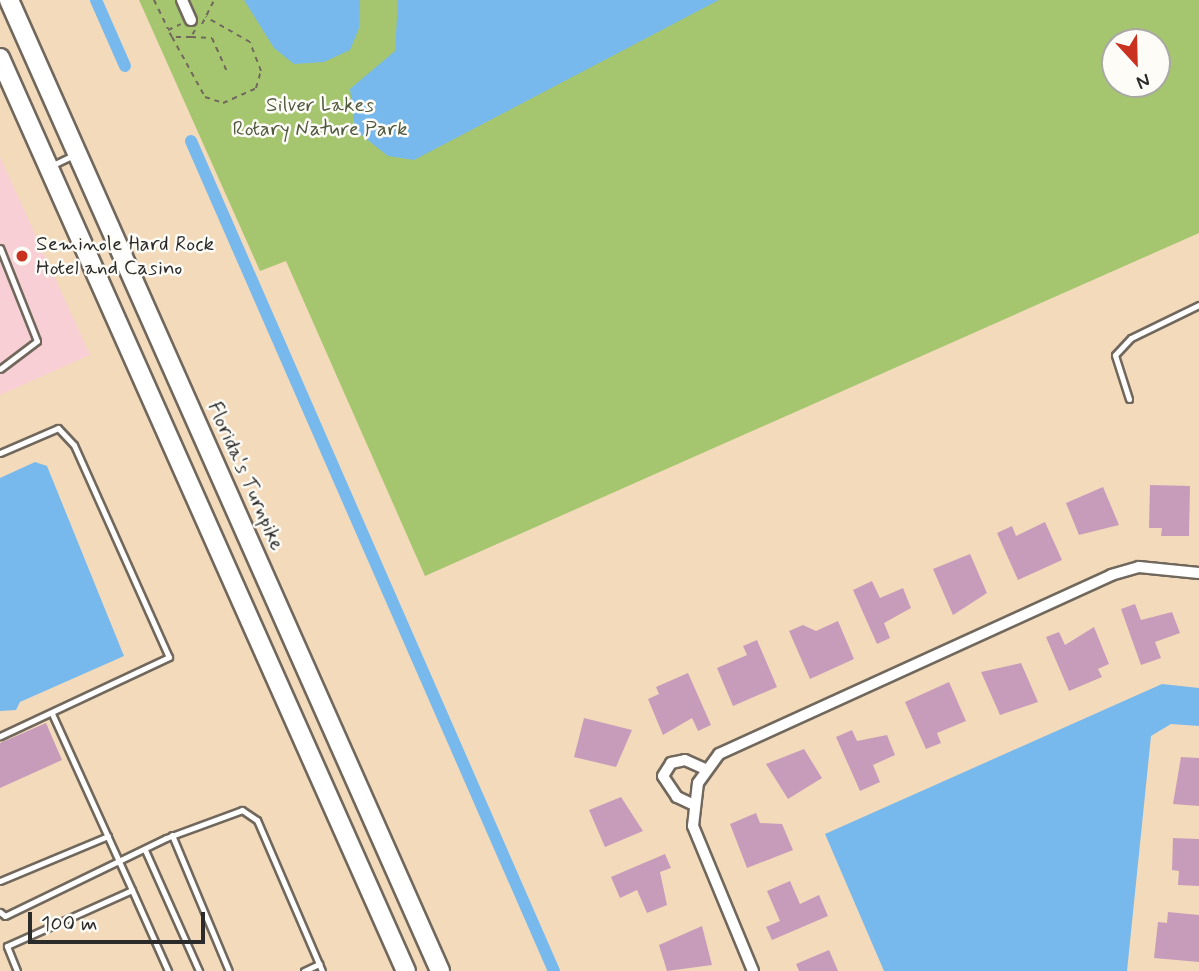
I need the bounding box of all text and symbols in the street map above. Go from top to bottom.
north arrow [1101,28,1171,98]
text: N [1133,67,1154,95]
park label: Silver Lakes Rotary Nature Park [233,92,407,142]
place label: Seminole Hard Rock Hotel and Casino [36,231,219,281]
marker: Seminole Hard Rock Hotel and Casino [14,248,30,264]
street label: Florida's Turnpike [202,398,290,554]
scale bar [32,898,208,942]
text: 100 m [41,910,97,938]

